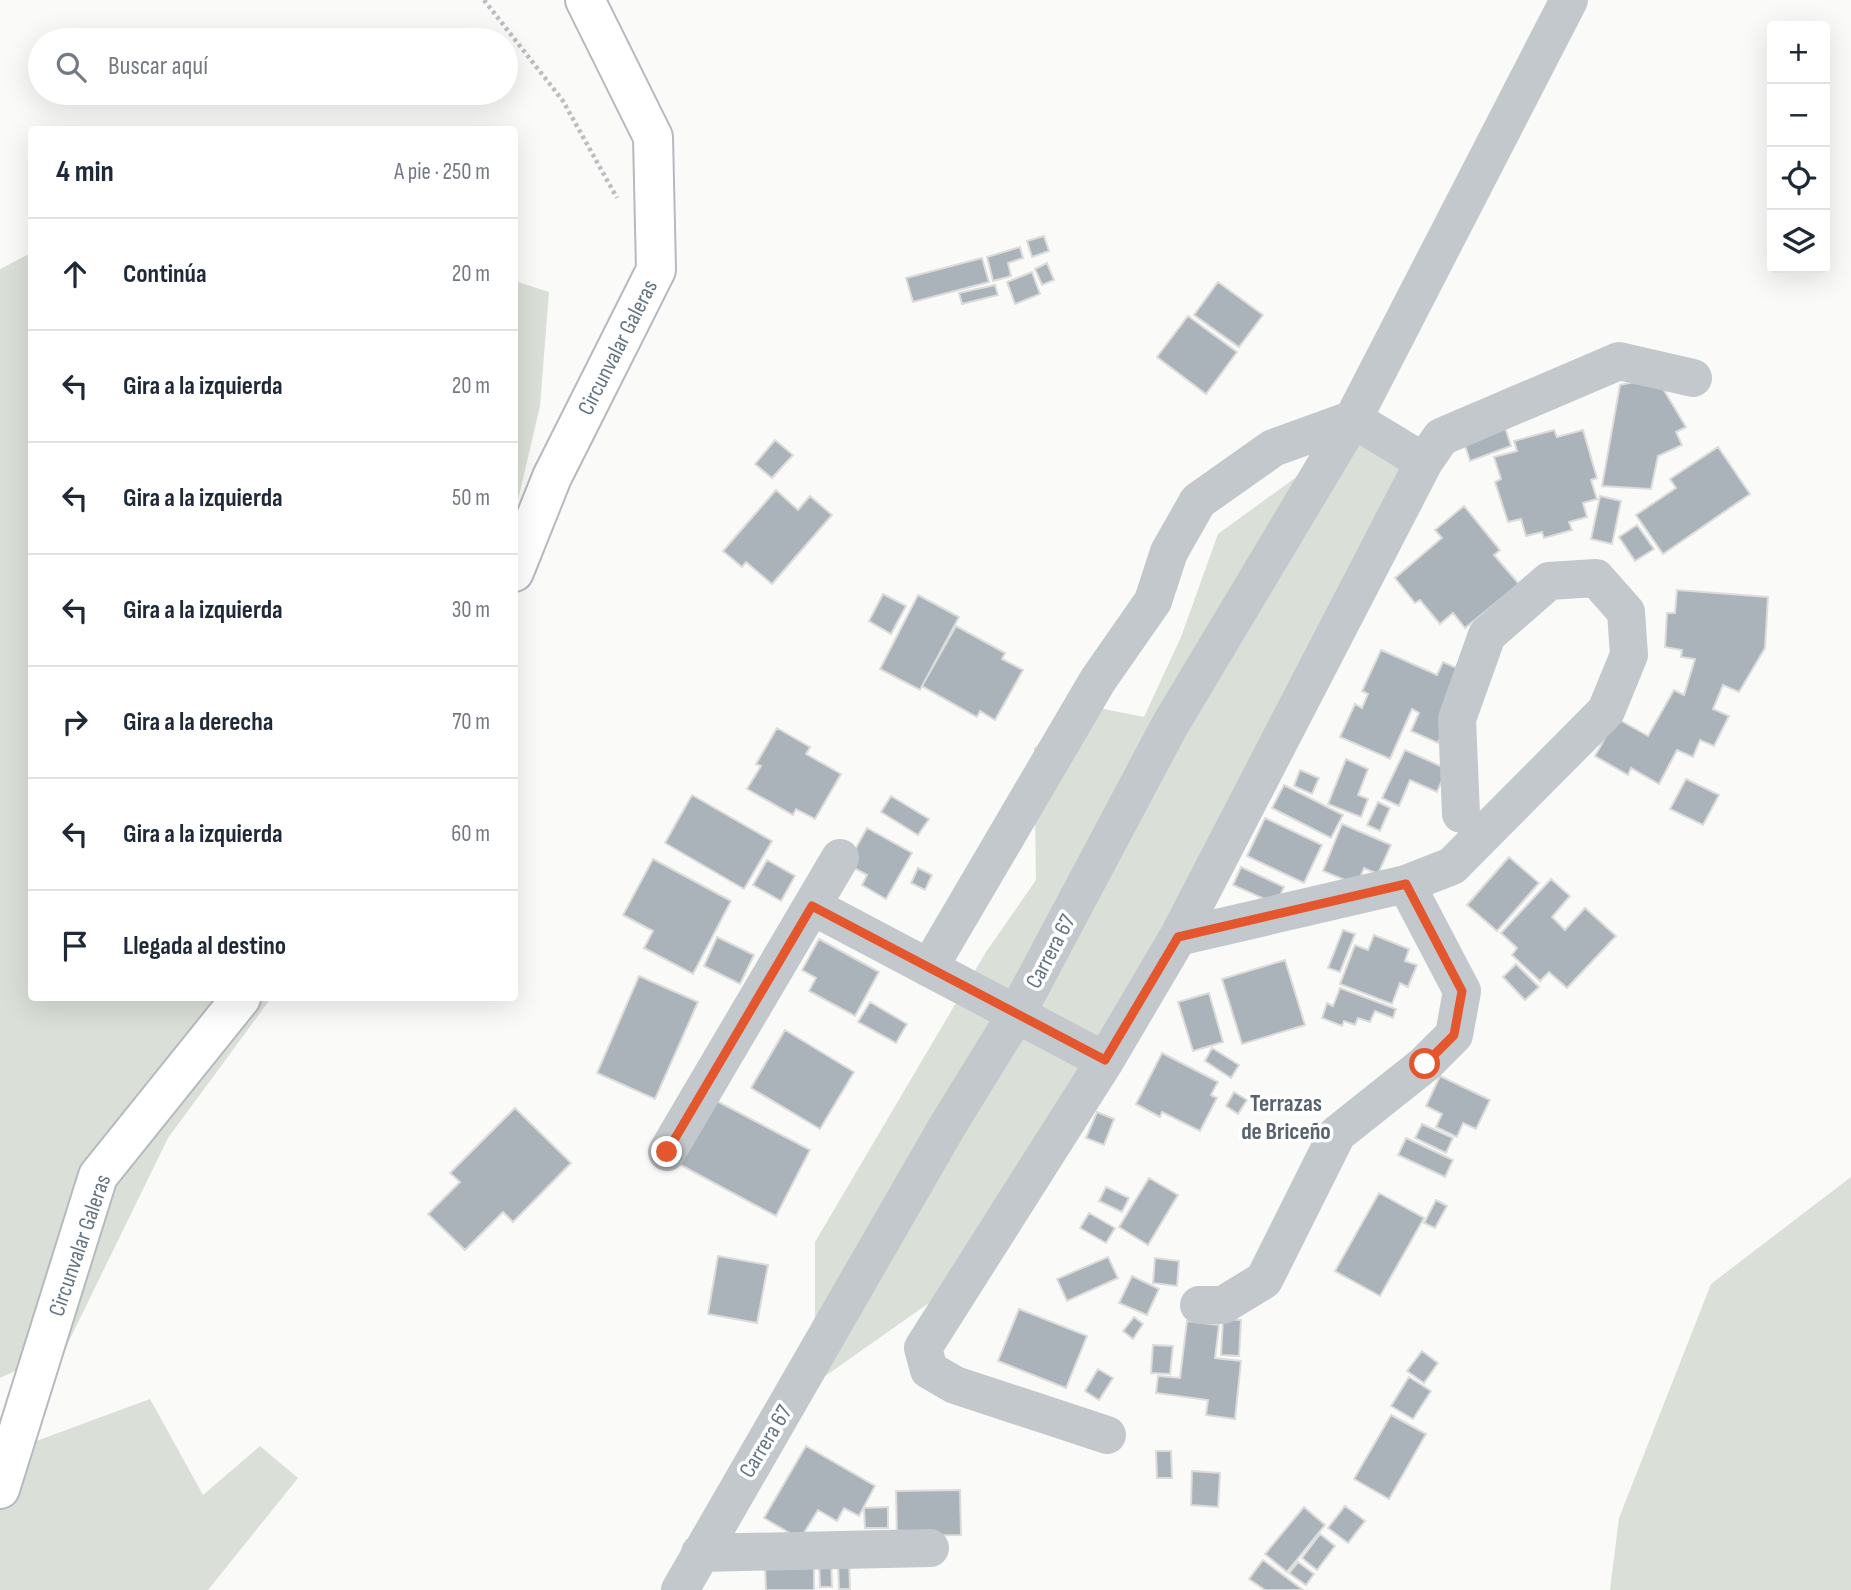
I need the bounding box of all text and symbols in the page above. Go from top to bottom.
map controls [1767,21,1830,273]
button: + [1767,21,1830,84]
search box [28,28,518,105]
icon: search [52,48,90,86]
text: Buscar aquí [108,51,208,82]
button: − [1767,84,1830,147]
button: locate [1767,147,1830,210]
text: 4 min [56,154,114,190]
text: A pie · 250 m [394,158,490,186]
button: layers [1767,210,1830,273]
icon: ahead [56,255,94,293]
text: Continúa [123,259,207,290]
text: 20 m [452,260,490,288]
street label: Circunvalar Galeras [572,275,664,420]
icon: left [56,367,94,405]
text: Gira a la izquierda [123,371,283,402]
text: 20 m [452,372,490,400]
icon: left [56,479,94,517]
text: Gira a la izquierda [123,483,283,514]
text: 50 m [452,484,490,512]
icon: left [56,591,94,629]
text: Gira a la izquierda [123,595,283,626]
text: 30 m [452,596,490,624]
icon: right [56,703,94,741]
text: Gira a la derecha [123,707,273,738]
text: 70 m [452,708,490,736]
icon: left [56,815,94,853]
text: Gira a la izquierda [123,819,283,850]
text: 60 m [451,820,490,848]
street label: Carrera 67 [1020,910,1082,993]
icon: arrive [56,927,94,965]
text: Llegada al destino [123,931,286,962]
route start [1409,1048,1440,1079]
district label: Terrazas de Briceño [1241,1089,1331,1146]
route end [651,1136,682,1167]
street label: Circunvalar Galeras [43,1171,117,1320]
street label: Carrera 67 [733,1400,798,1483]

